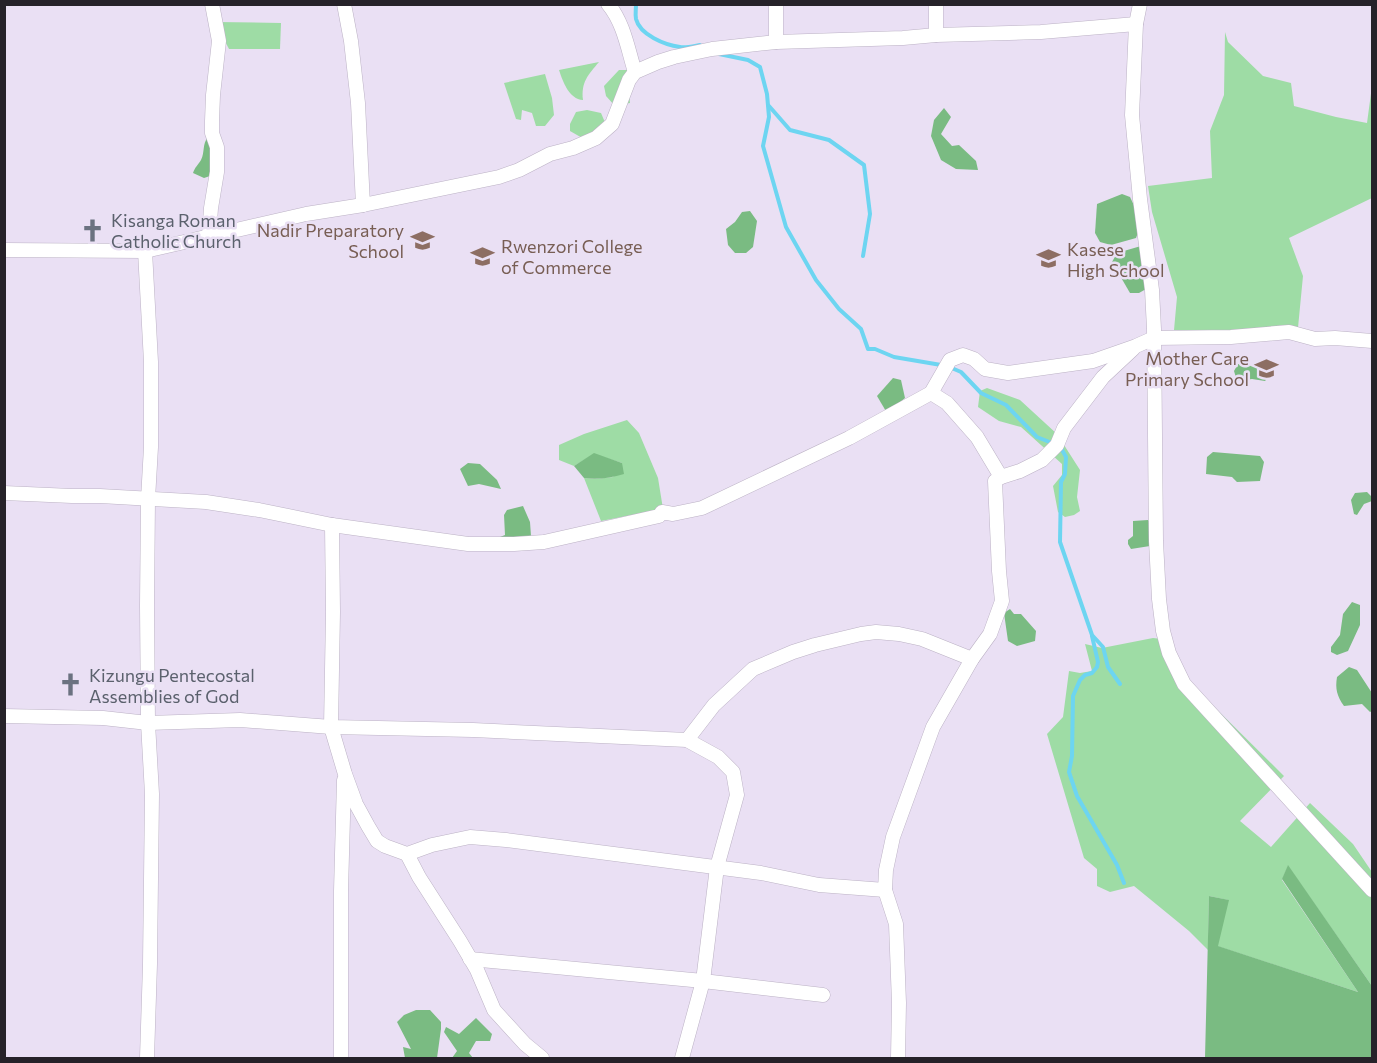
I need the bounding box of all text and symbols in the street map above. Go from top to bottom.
place label: Kisanga Roman Catholic Church [111,209,242,252]
church icon: Kisanga Roman Catholic Church [80,217,106,243]
place label: Nadir Preparatory School [257,219,404,262]
school or university icon: Nadir Preparatory School [409,227,435,253]
place label: Rwenzori College of Commerce [501,235,643,278]
place label: Kasese High School [1067,238,1165,281]
school or university icon: Rwenzori College of Commerce [470,243,496,269]
school or university icon: Kasese High School [1036,246,1062,272]
place label: Mother Care Primary School [1125,347,1249,390]
school or university icon: Mother Care Primary School [1254,355,1280,381]
place label: Kizungu Pentecostal Assemblies of God [89,664,255,707]
church icon: Kizungu Pentecostal Assemblies of God [58,672,84,698]

